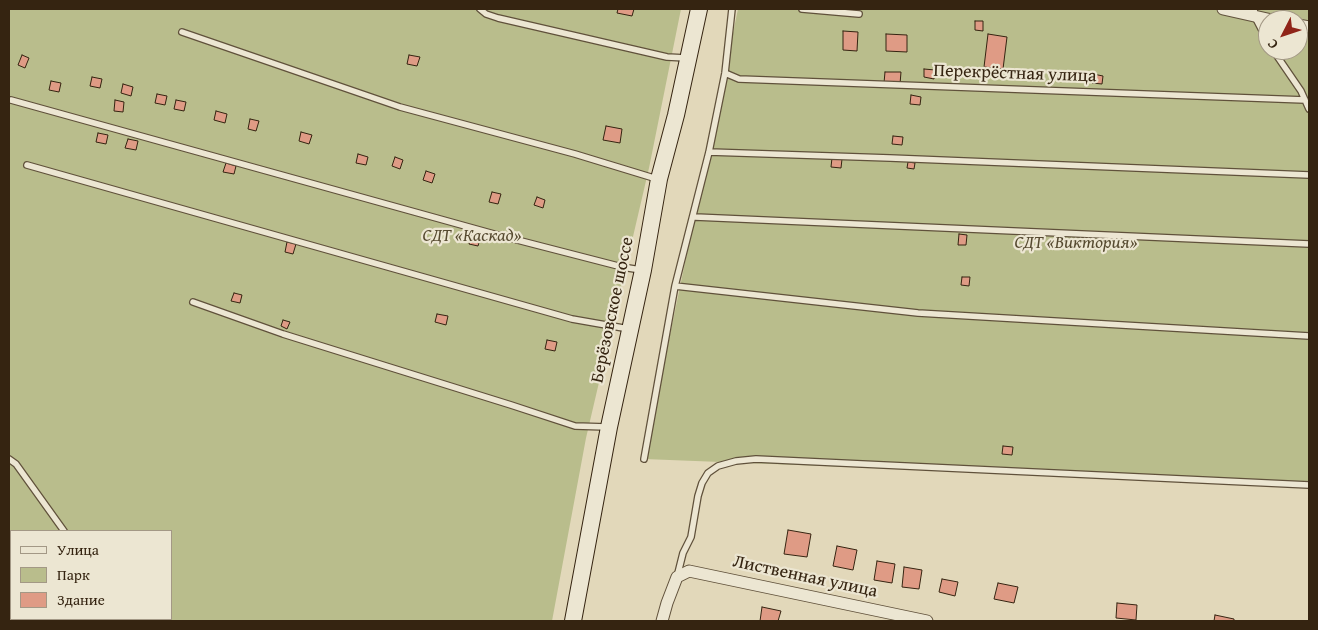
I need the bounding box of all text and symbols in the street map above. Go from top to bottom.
north arrow [1258,10,1308,60]
text: С [1262,35,1283,54]
street label: Перекрёстная улица [933,60,1097,88]
park label: СДТ «Каскад» [423,225,521,247]
park label: СДТ «Виктория» [1014,232,1138,254]
street label: Берёзовское шоссе [587,235,639,385]
legend [10,530,172,620]
text: Улица [57,539,99,560]
street label: Лиственная улица [731,551,879,603]
text: Парк [57,564,90,585]
text: Здание [57,589,105,610]

